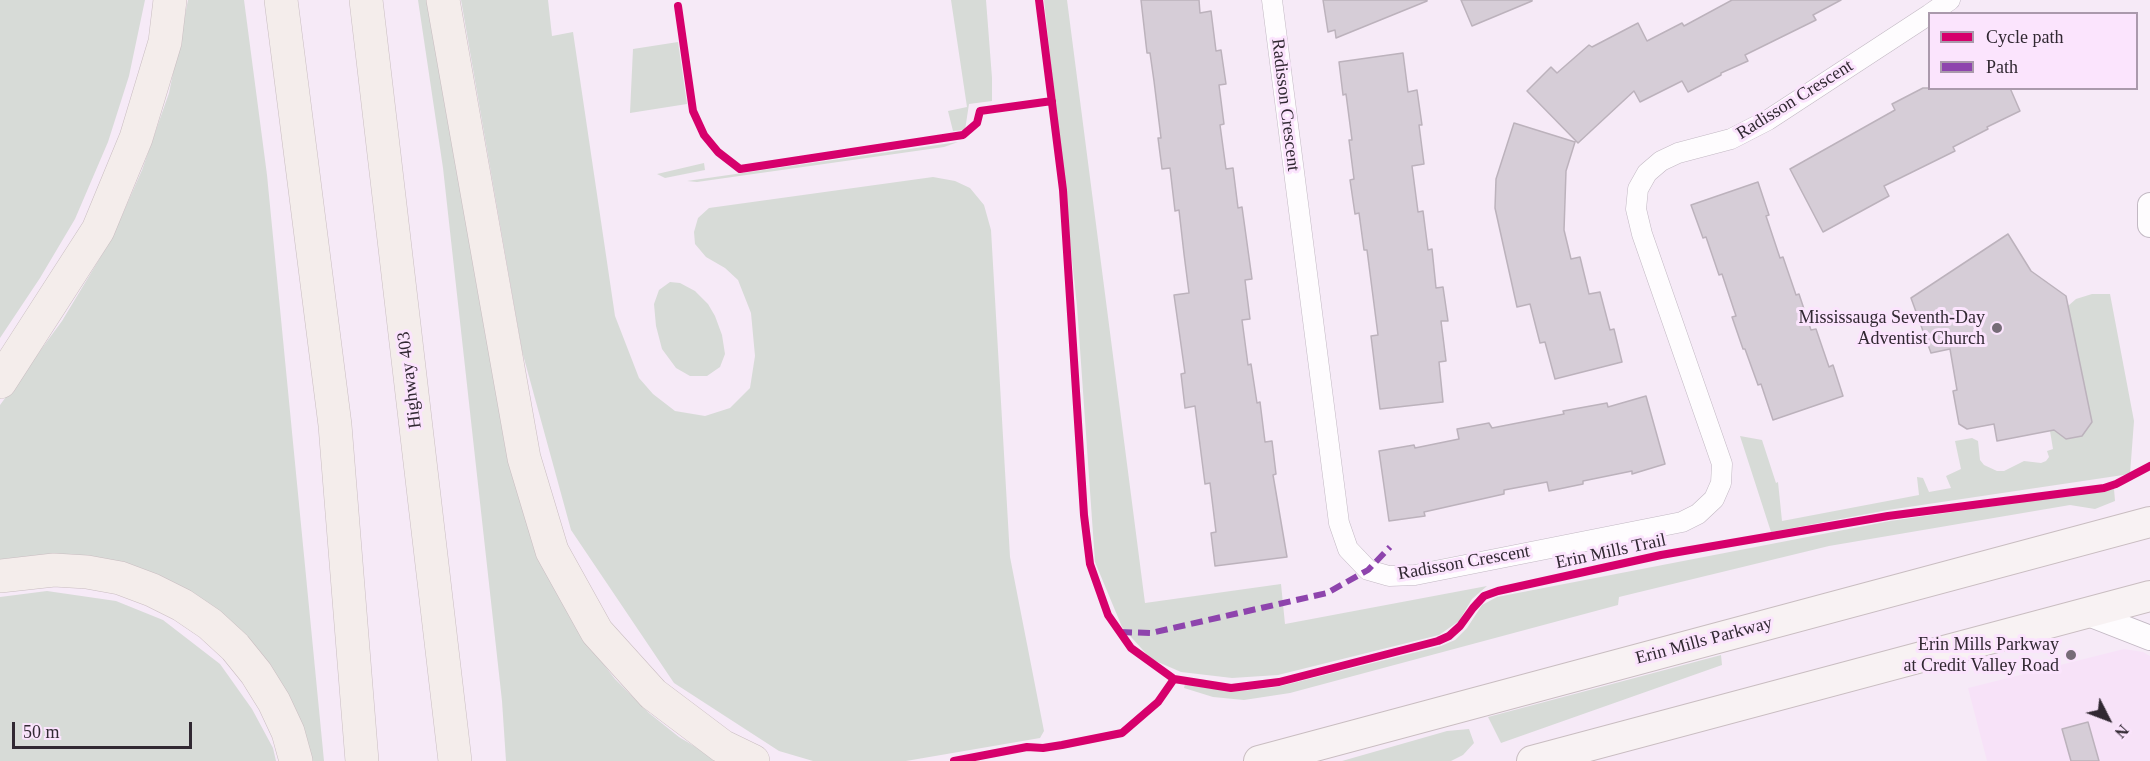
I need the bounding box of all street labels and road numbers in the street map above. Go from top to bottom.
street label: Radisson Crescent [1266,37,1304,173]
street label: Radisson Crescent [1733,55,1857,145]
street label: Highway 403 [393,330,427,430]
street label: Erin Mills Trail [1554,530,1668,574]
street label: Radisson Crescent [1396,541,1532,585]
street label: Erin Mills Parkway [1633,612,1775,670]

